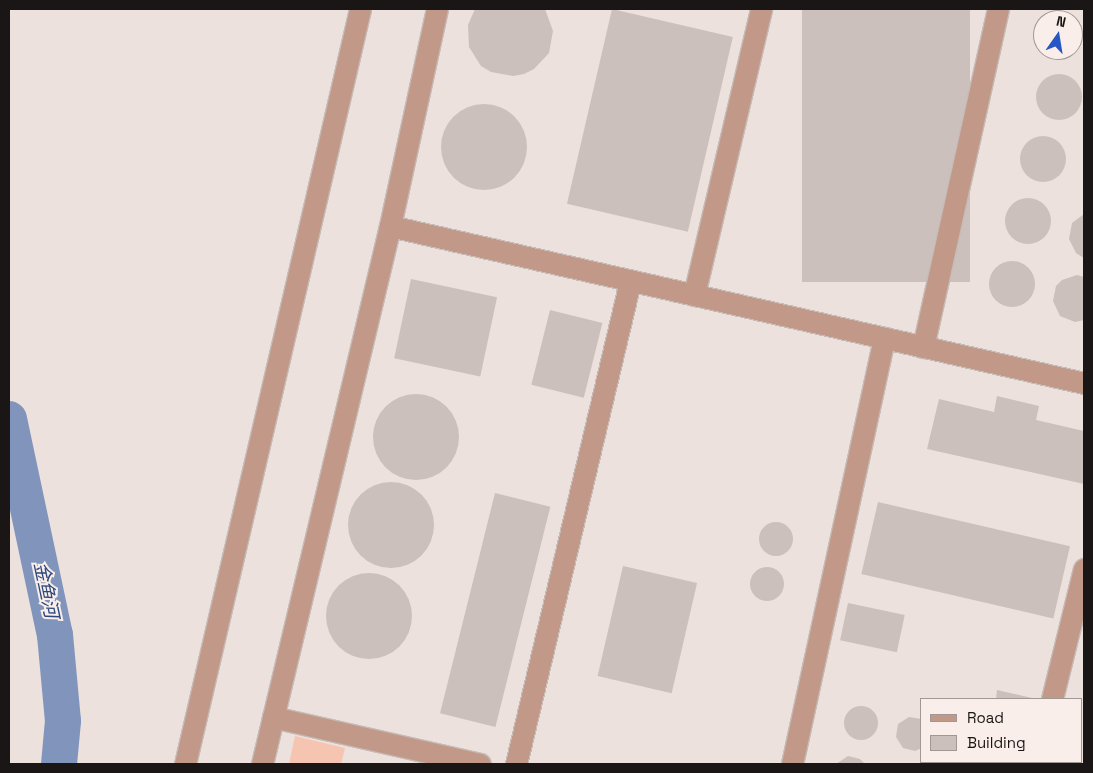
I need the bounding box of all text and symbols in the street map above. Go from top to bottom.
north arrow [1033,10,1083,60]
text: N [1055,12,1068,31]
water label: 金鱼河 [29,560,63,620]
legend [920,698,1083,763]
text: Road [967,708,1004,727]
text: Building [967,733,1026,752]

